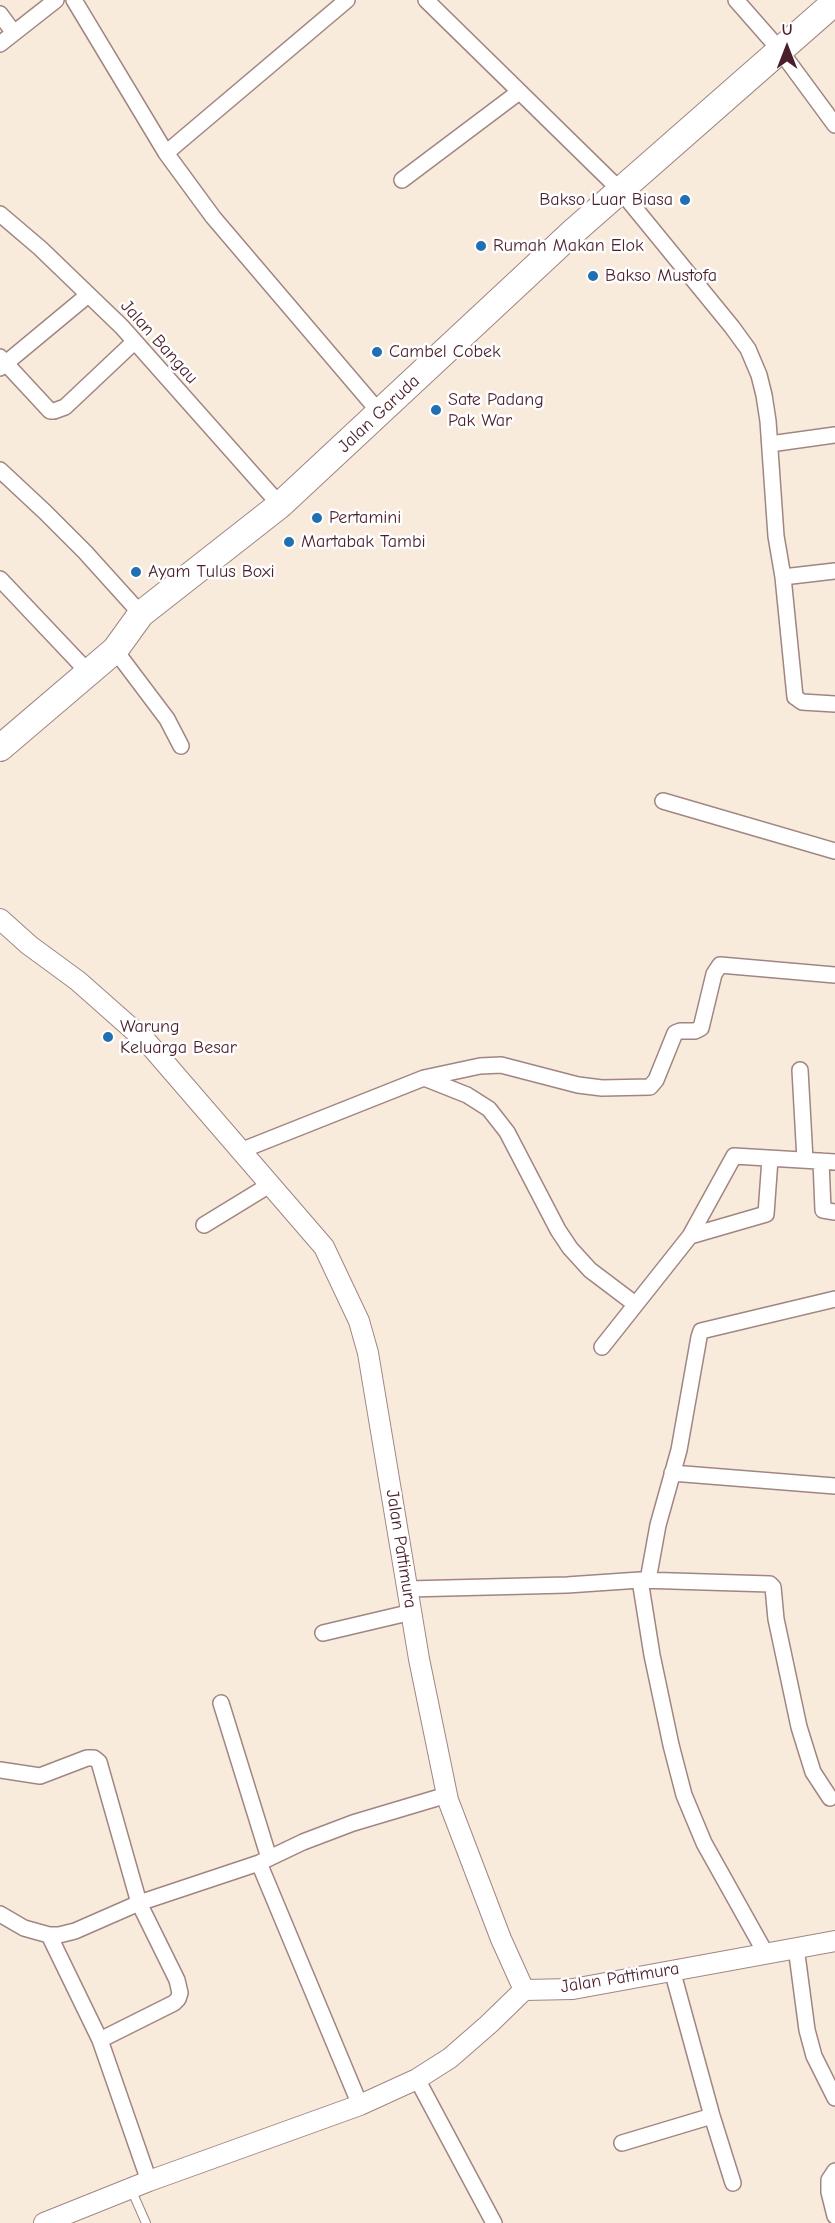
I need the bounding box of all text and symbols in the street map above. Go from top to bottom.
north arrow [757,18,817,78]
text: U [782,21,792,39]
place label: Bakso Luar Biasa [539,189,673,211]
marker: Bakso Luar Biasa [678,193,692,207]
place label: Rumah Makan Elok [493,235,644,257]
marker: Rumah Makan Elok [474,239,488,253]
place label: Bakso Mustofa [605,265,717,287]
marker: Bakso Mustofa [586,269,600,283]
street label: Jalan Bangau [116,296,202,388]
place label: Cambel Cobek [389,341,501,363]
marker: Cambel Cobek [370,345,384,359]
street label: Jalan Garuda [334,371,424,457]
place label: Sate Padang Pak War [448,389,544,432]
marker: Sate Padang Pak War [429,403,443,417]
place label: Pertamini [329,507,401,529]
marker: Pertamini [310,511,324,525]
place label: Martabak Tambi [301,531,426,553]
marker: Martabak Tambi [282,535,296,549]
place label: Ayam Tulus Boxi [148,561,274,583]
marker: Ayam Tulus Boxi [129,565,143,579]
place label: Warung Keluarga Besar [120,1016,237,1058]
marker: Warung Keluarga Besar [101,1030,115,1044]
street label: Jalan Pattimura [381,1488,421,1610]
street label: Jalan Pattimura [559,1958,681,1998]

